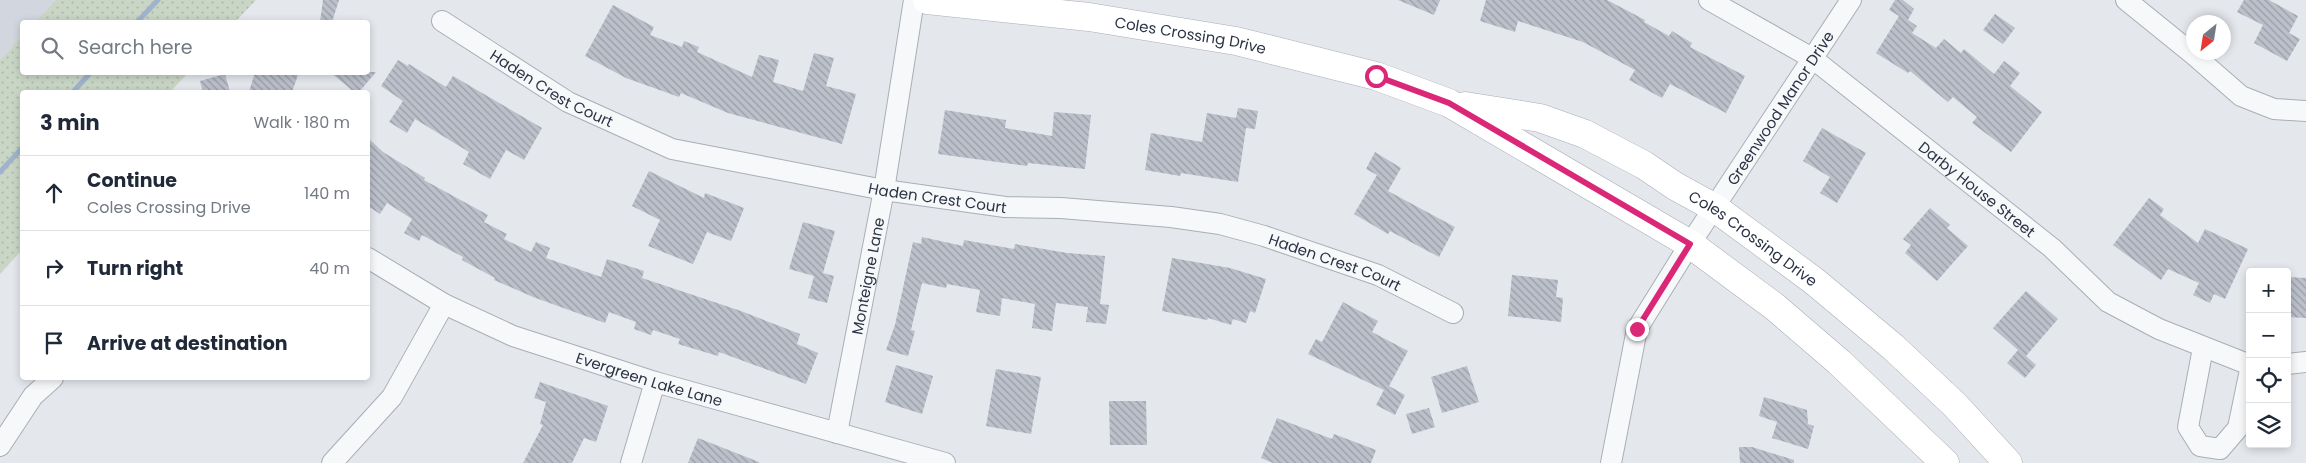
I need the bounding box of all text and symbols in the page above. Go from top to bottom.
street label: Coles Crossing Drive [1113,11,1269,59]
north arrow [2186,15,2231,60]
search box [20,20,370,75]
street label: Greenwood Manor Drive [1721,26,1838,189]
icon: search [38,34,66,62]
text: Search here [78,34,192,61]
street label: Haden Crest Court [486,44,617,132]
route start [1365,65,1388,88]
text: 3 min [40,108,100,137]
text: Walk · 180 m [253,111,350,134]
street label: Darby House Street [1914,136,2040,242]
text: Continue [87,167,177,194]
street label: Haden Crest Court [867,177,1008,218]
icon: ahead [40,179,68,207]
text: 140 m [304,182,350,205]
street label: Coles Crossing Drive [1685,185,1822,291]
text: Coles Crossing Drive [87,196,251,219]
street label: Monteigne Lane [846,215,889,336]
street label: Haden Crest Court [1266,228,1405,296]
icon: right [40,254,68,282]
text: Turn right [87,255,183,282]
text: 40 m [309,257,350,280]
map controls [2246,268,2291,448]
button: + [2246,268,2291,313]
button: − [2246,313,2291,358]
route end [1626,318,1649,341]
icon: arrive [40,329,68,357]
text: Arrive at destination [87,330,288,357]
street label: Evergreen Lake Lane [573,347,725,411]
button: locate [2246,358,2291,403]
button: layers [2246,403,2291,448]

